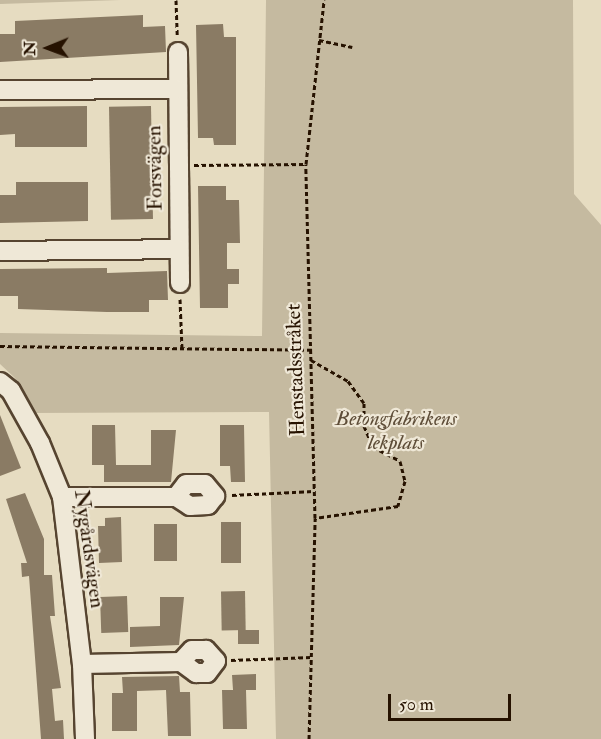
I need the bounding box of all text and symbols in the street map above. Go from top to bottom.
north arrow [18,18,78,78]
text: N [20,41,40,56]
street label: Forsvägen [142,125,168,211]
street label: Henstadsstråket [281,303,311,437]
park label: Betongfabrikens lekplats [335,406,457,456]
street label: Nygårdsvägen [68,488,110,610]
scale bar [391,682,514,720]
text: 50 m [399,693,434,716]

